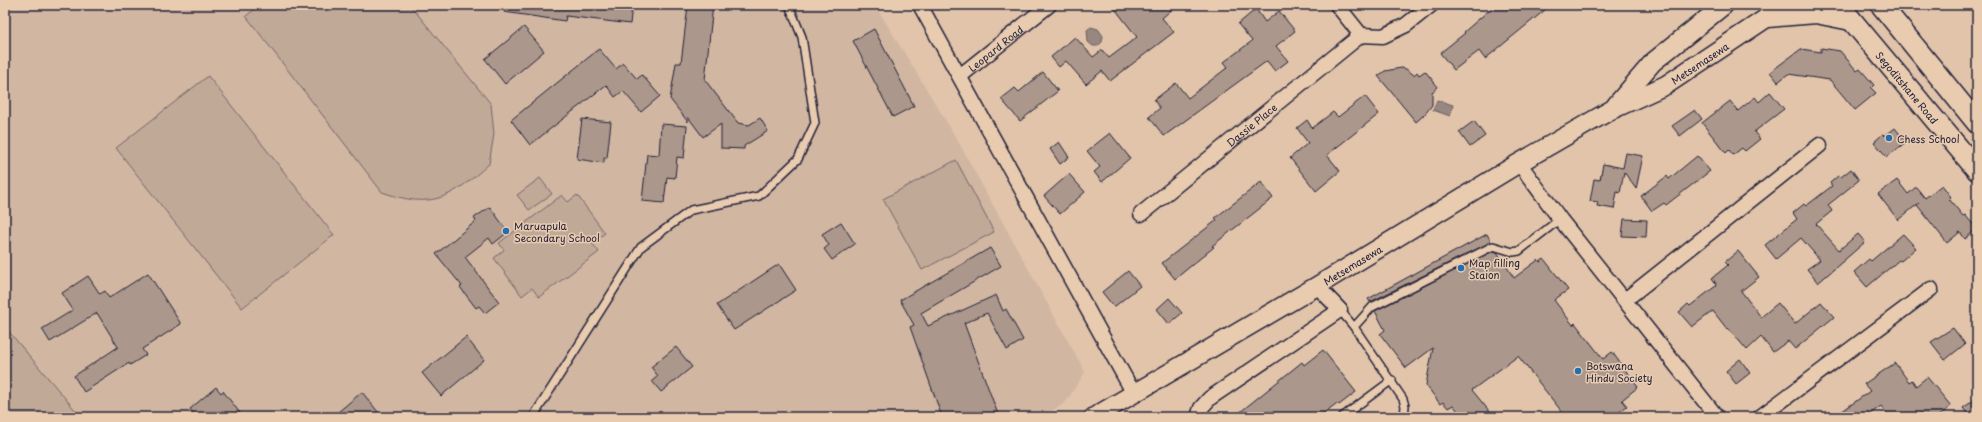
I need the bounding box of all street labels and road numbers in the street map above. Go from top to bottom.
street label: Leopard Road [965,21,1026,74]
street label: Metsemasewa [1668,37,1732,87]
street label: Segoditshane Road [1873,48,1942,127]
street label: Dassie Place [1223,99,1280,150]
street label: Metsemasewa [1320,240,1385,288]

